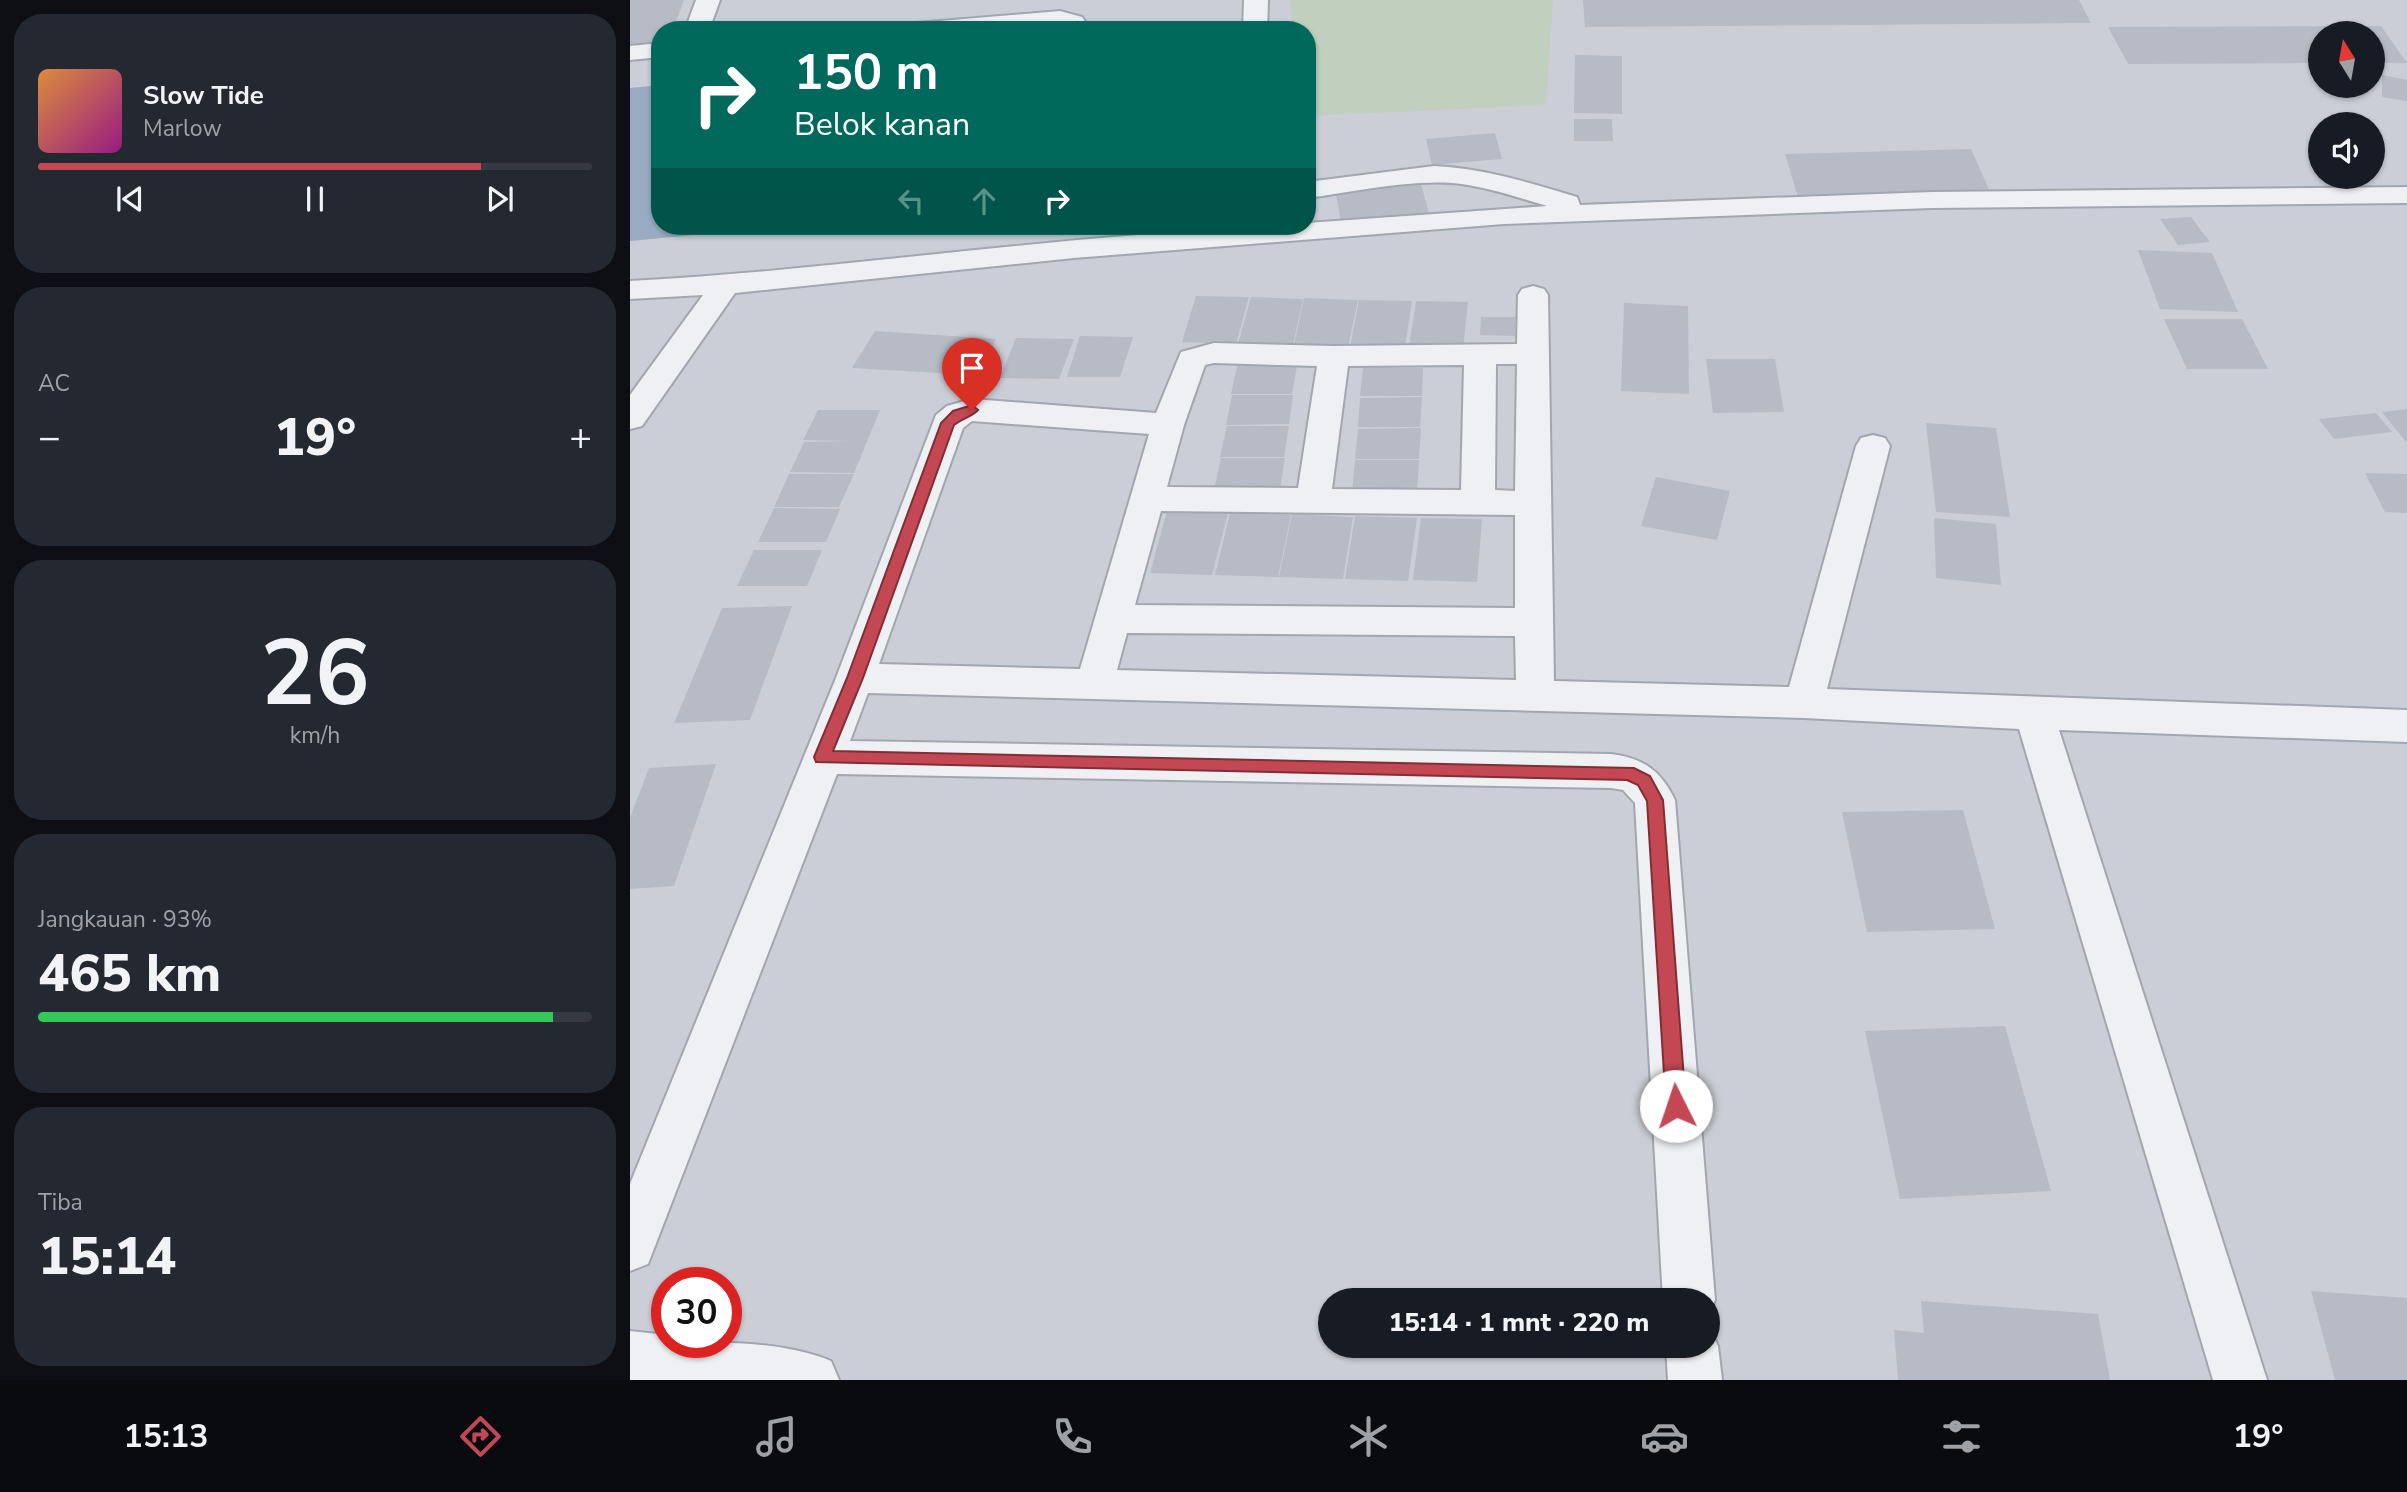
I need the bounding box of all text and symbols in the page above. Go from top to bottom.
north arrow [2308,21,2385,98]
map controls [2308,21,2385,189]
text: 150 m [794,39,938,106]
icon: right [679,49,770,140]
text: Slow Tide [143,78,264,113]
text: Belok kanan [794,103,970,146]
button: sound [2308,112,2385,189]
text: Marlow [143,113,222,144]
icon: previous [111,180,149,218]
icon: pause [296,180,334,218]
icon: next [481,180,519,218]
icon: left [892,182,930,220]
icon: ahead [965,182,1003,220]
icon: right [1038,182,1076,220]
pin [942,338,1002,410]
icon: arrive [953,349,991,387]
text: AC [38,368,70,399]
text: 19° [274,402,356,473]
text: − [38,412,61,463]
text: + [569,412,592,463]
text: 26 [260,612,370,736]
text: km/h [290,720,340,751]
text: Jangkauan · 93% [38,904,212,935]
text: 465 km [38,938,221,1009]
position arrow [1639,1069,1713,1143]
text: Tiba [38,1187,83,1218]
text: 15:14 [38,1221,176,1292]
speed limit sign: 30 [651,1267,742,1358]
text: 15:14 · 1 mnt · 220 m [1389,1305,1649,1340]
icon: directions [456,1412,505,1461]
icon: music [752,1412,801,1461]
icon: phone [1048,1412,1097,1461]
icon: climate [1344,1412,1393,1461]
icon: car [1640,1412,1689,1461]
icon: filters [1937,1412,1986,1461]
text: 15:13 [124,1415,208,1458]
text: 19° [2233,1415,2283,1458]

